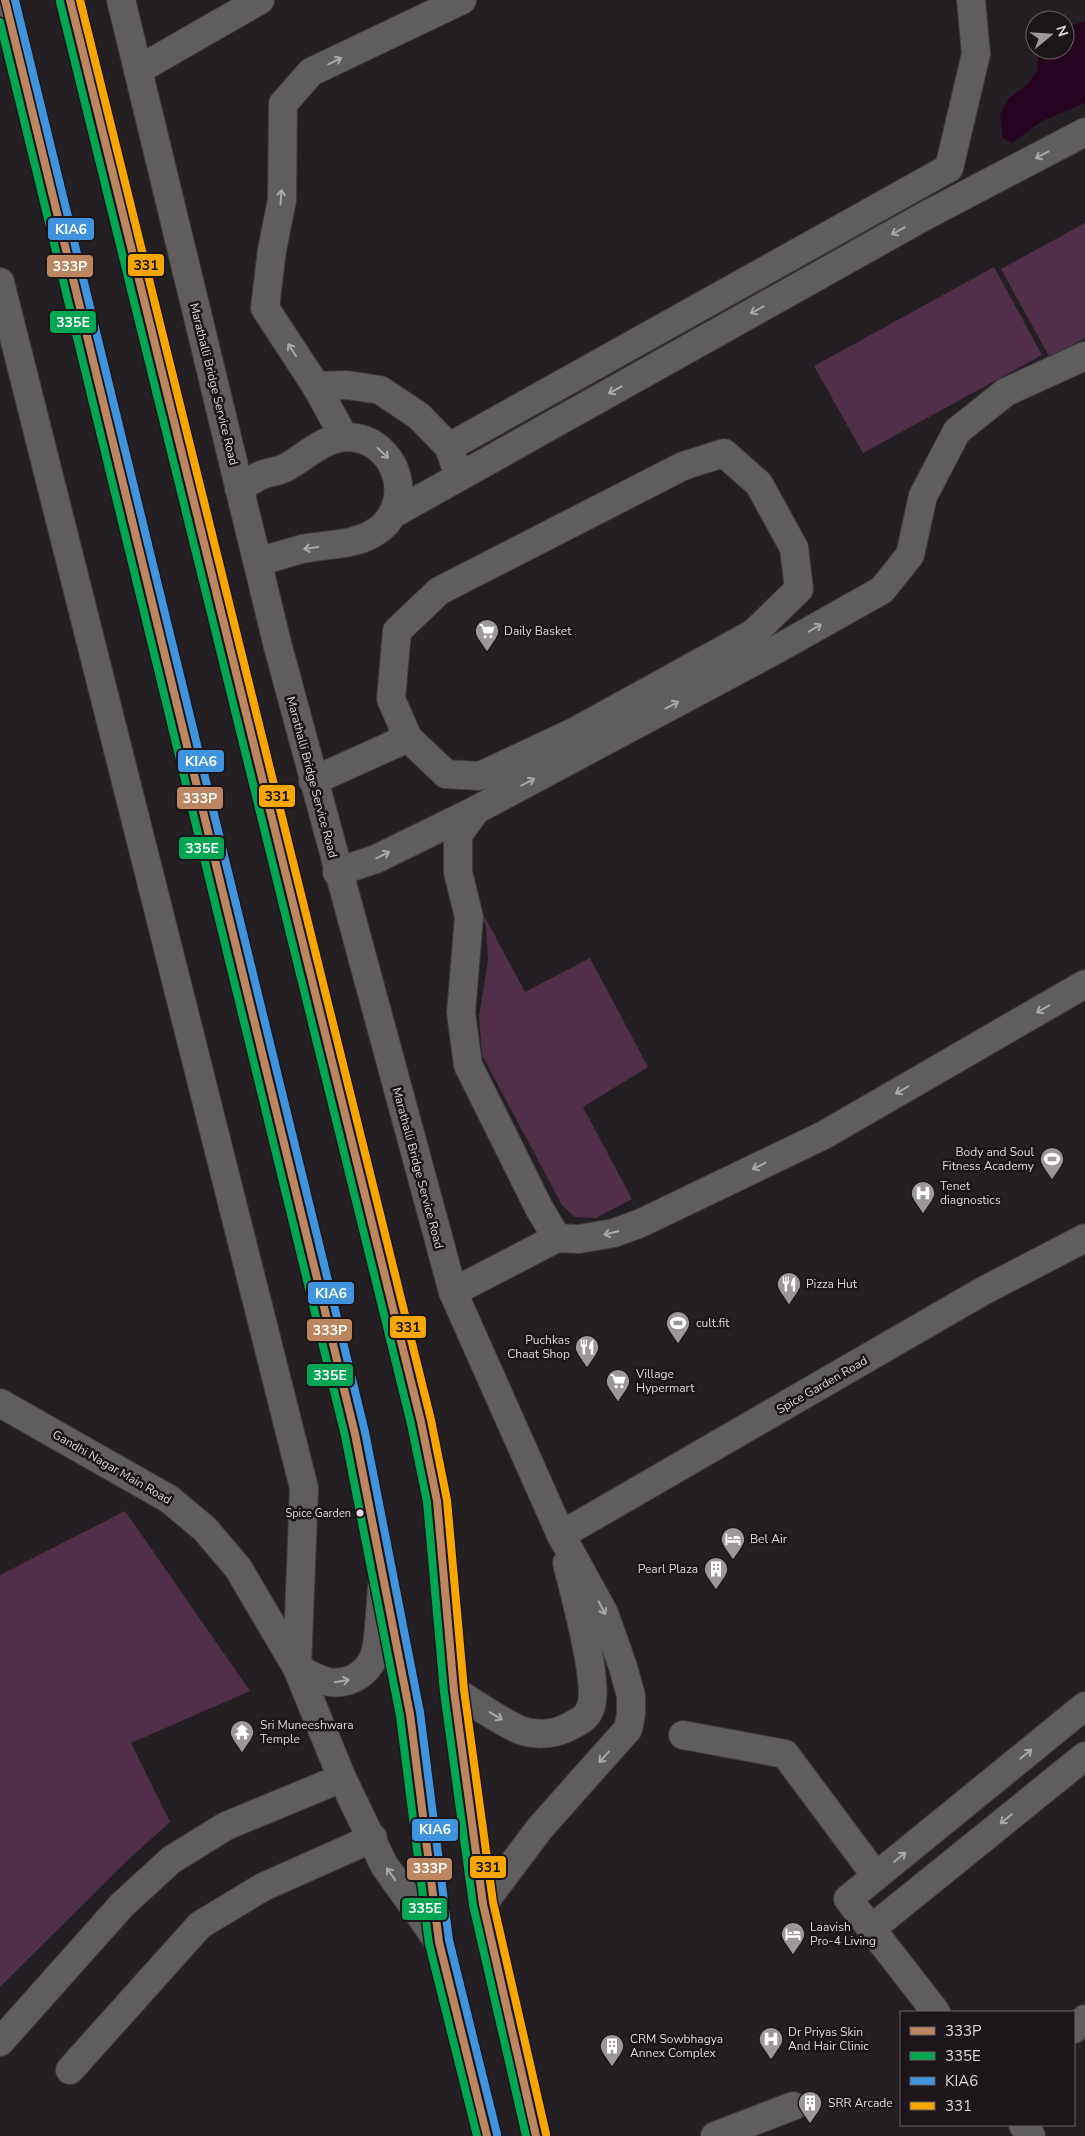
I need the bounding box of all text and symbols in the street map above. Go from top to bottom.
north arrow [1025,10,1075,60]
text: N [1051,23,1073,39]
one-way arrow [327,56,342,65]
one-way arrow [1035,151,1050,160]
one-way arrow [277,190,286,206]
line badge: KIA6 [47,217,95,241]
text: KIA6 [55,220,87,239]
one-way arrow [891,226,906,236]
line badge: 331 [127,253,165,277]
line badge: 333P [46,254,94,278]
text: 331 [133,256,159,275]
text: 333P [53,257,87,276]
street label: Marathalli Bridge Service Road [186,301,242,467]
one-way arrow [750,306,764,316]
line badge: 335E [49,310,97,334]
text: 335E [56,313,90,332]
one-way arrow [287,344,297,358]
one-way arrow [607,385,622,395]
one-way arrow [376,447,389,458]
one-way arrow [303,543,319,553]
supermarket icon: Daily Basket [474,618,500,652]
place label: Daily Basket [504,623,572,639]
one-way arrow [807,623,821,633]
street label: Marathalli Bridge Service Road [283,695,341,859]
one-way arrow [664,700,678,710]
line badge: KIA6 [177,749,225,773]
text: KIA6 [185,752,217,771]
one-way arrow [521,777,536,787]
line badge: 331 [258,784,296,808]
line badge: 333P [176,786,224,810]
text: 331 [264,787,290,806]
text: 333P [183,789,217,808]
line badge: 335E [178,836,225,860]
text: 335E [185,839,219,858]
one-way arrow [375,850,390,859]
one-way arrow [1036,1004,1050,1014]
street label: Marathalli Bridge Service Road [389,1086,447,1250]
one-way arrow [895,1086,910,1095]
place label: Body and Soul Fitness Academy [942,1144,1035,1174]
sports icon: Body and Soul Fitness Academy [1039,1146,1065,1180]
one-way arrow [752,1162,767,1172]
place label: Tenet diagnostics [940,1178,1001,1208]
hospital icon: Tenet diagnostics [910,1180,936,1214]
one-way arrow [603,1229,619,1238]
restaurant icon: Pizza Hut [776,1271,802,1305]
place label: Pizza Hut [806,1276,858,1292]
line badge: KIA6 [307,1281,355,1305]
text: KIA6 [315,1284,347,1303]
sports icon: cult.fit [665,1310,691,1344]
line badge: 331 [389,1315,427,1339]
place label: cult.fit [696,1315,730,1331]
line badge: 333P [306,1318,353,1342]
text: 331 [395,1318,421,1337]
text: 333P [313,1321,347,1340]
place label: Puchkas Chaat Shop [507,1332,570,1362]
restaurant icon: Puchkas Chaat Shop [574,1334,600,1368]
street label: Spice Garden Road [774,1352,870,1418]
line badge: 335E [306,1363,354,1387]
text: 335E [313,1366,347,1385]
place label: Village Hypermart [635,1366,695,1396]
supermarket icon: Village Hypermart [605,1368,631,1402]
street label: Gandhi Nagar Main Road [50,1426,174,1508]
place label: Spice Garden [285,1506,351,1521]
marker: Spice Garden [355,1508,365,1518]
hotel icon: Bel Air [720,1526,746,1560]
place label: Bel Air [750,1531,788,1547]
building icon: Pearl Plaza [703,1556,729,1590]
place label: Pearl Plaza [638,1561,698,1577]
one-way arrow [597,1601,607,1616]
one-way arrow [334,1675,350,1685]
one-way arrow [489,1711,503,1721]
place label: Sri Muneeshwara Temple [260,1717,354,1747]
temple icon: Sri Muneeshwara Temple [229,1719,255,1753]
one-way arrow [1019,1749,1032,1760]
one-way arrow [598,1751,610,1764]
one-way arrow [1000,1814,1013,1825]
line badge: KIA6 [411,1818,459,1842]
text: KIA6 [419,1820,451,1839]
one-way arrow [893,1851,906,1862]
line badge: 331 [469,1855,507,1879]
line badge: 333P [406,1857,453,1881]
text: 331 [475,1858,501,1877]
text: 333P [413,1859,447,1878]
one-way arrow [386,1867,396,1881]
line badge: 335E [401,1897,448,1921]
text: 335E [408,1899,442,1918]
place label: Laavish Pro-4 Living [810,1919,876,1949]
hotel icon: Laavish Pro-4 Living [780,1921,806,1955]
legend [900,2011,1075,2126]
text: 333P [945,2021,982,2041]
place label: Dr Priyas Skin And Hair Clinic [788,2024,869,2054]
hospital icon: Dr Priyas Skin And Hair Clinic [758,2026,784,2060]
place label: CRM Sowbhagya Annex Complex [630,2031,723,2061]
building icon: CRM Sowbhagya Annex Complex [599,2033,625,2067]
text: 335E [945,2046,981,2066]
text: KIA6 [945,2071,978,2091]
building icon: SRR Arcade [797,2090,823,2124]
place label: SRR Arcade [828,2095,893,2111]
text: 331 [945,2096,972,2116]

